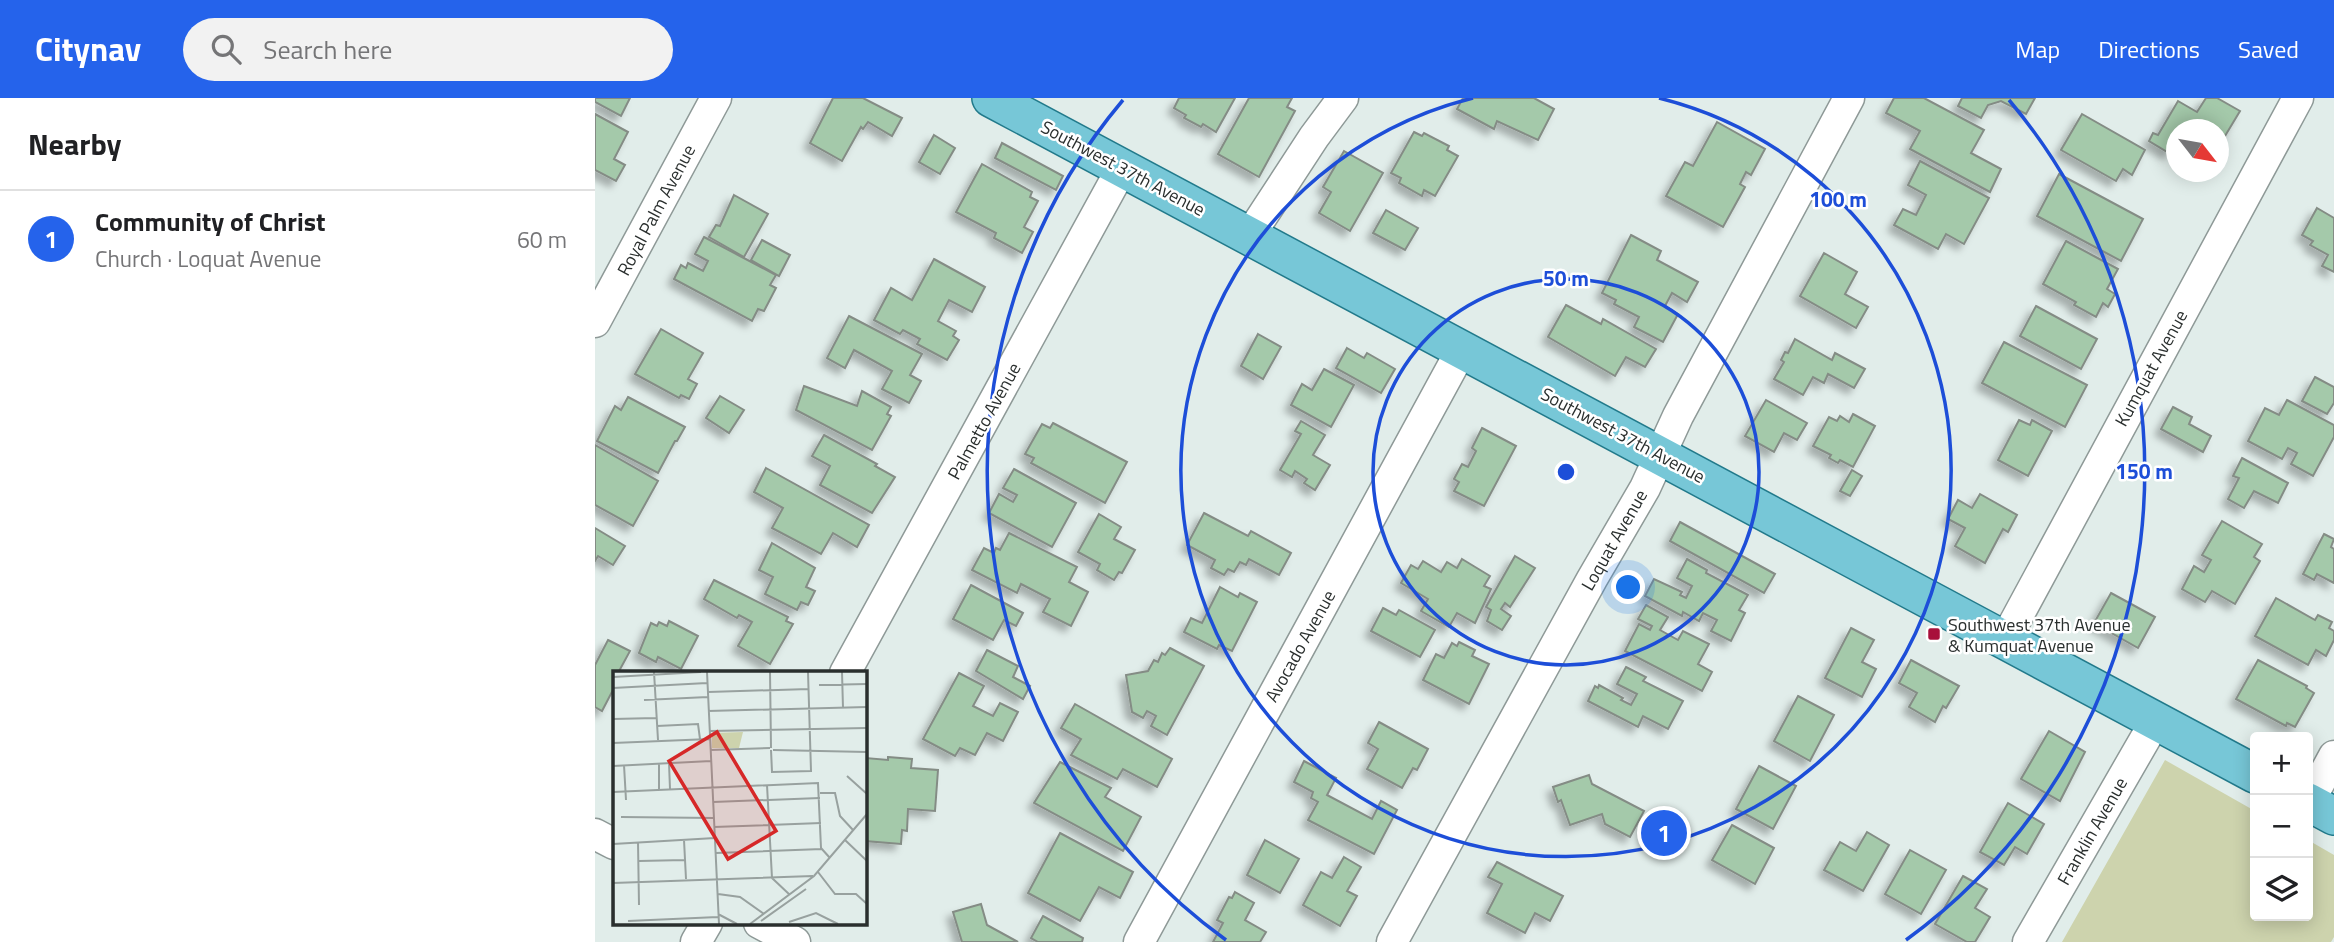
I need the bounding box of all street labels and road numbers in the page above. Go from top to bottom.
street label: Southwest 37th Avenue [1036,113,1210,223]
street label: Royal Palm Avenue [610,140,702,280]
street label: Kumquat Avenue [2108,305,2194,431]
street label: Palmetto Avenue [941,357,1027,485]
street label: Southwest 37th Avenue [1536,380,1710,490]
street label: Loquat Avenue [1574,484,1654,596]
street label: Avocado Avenue [1258,585,1342,707]
street label: Franklin Avenue [2050,772,2134,890]

